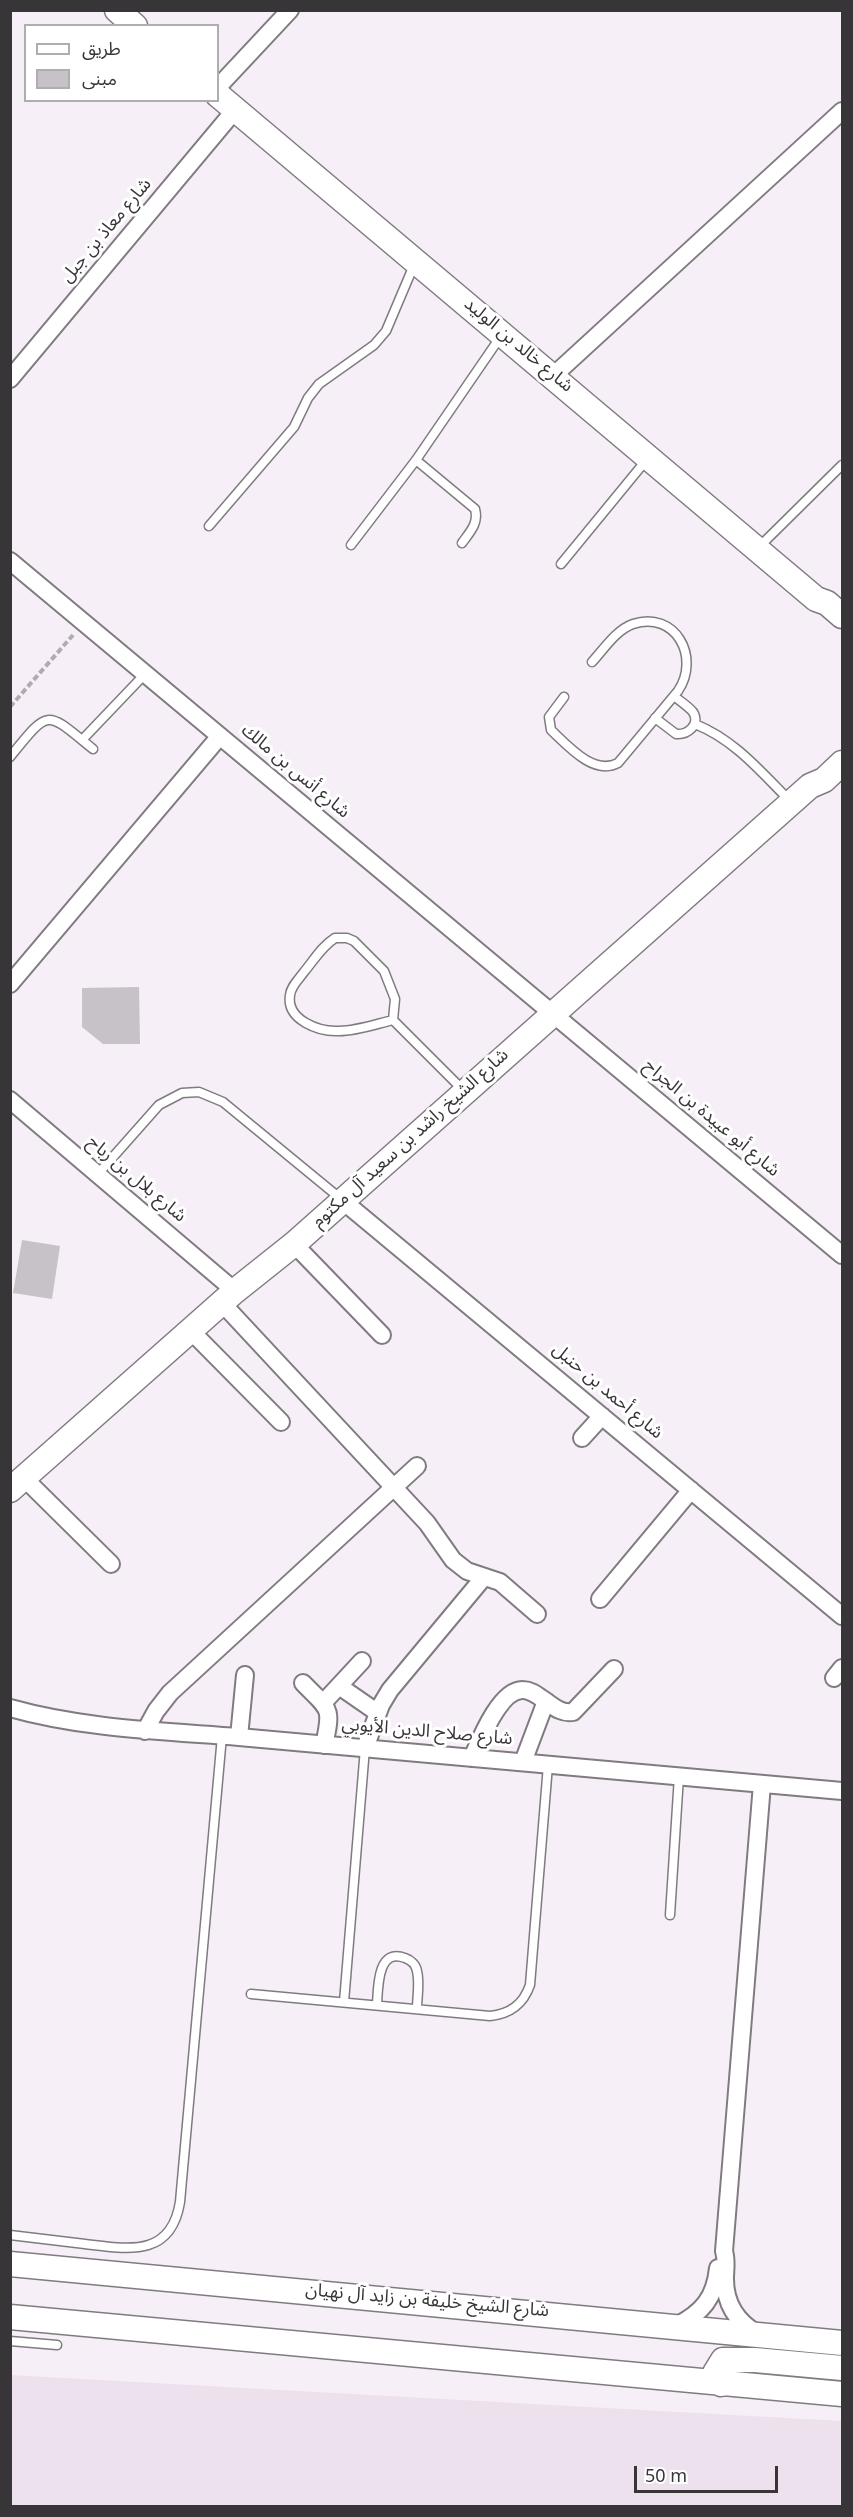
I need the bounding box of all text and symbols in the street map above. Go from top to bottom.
legend [24,24,219,102]
text: طريق [82,30,121,68]
text: مبنى [82,60,117,98]
street label: شارع معاذ بن جبل [58,175,158,289]
street label: شارع خالد بن الوليد [458,295,576,399]
street label: شارع أنس بن مالك [235,721,353,825]
street label: شارع الشيخ راشد بن سعيد آل مكتوم [309,1046,515,1234]
street label: شارع أبو عبيدة بن الجراح [638,1057,782,1183]
street label: شارع بلال بن رباح [81,1133,189,1229]
street label: شارع أحمد بن حنبل [546,1340,666,1446]
street label: شارع صلاح الدين الأيوبي [341,1716,513,1752]
street label: شارع الشيخ خليفة بن زايد آل نهيان [304,2282,550,2324]
scale bar [637,2454,781,2492]
text: 50 m [645,2457,687,2495]

